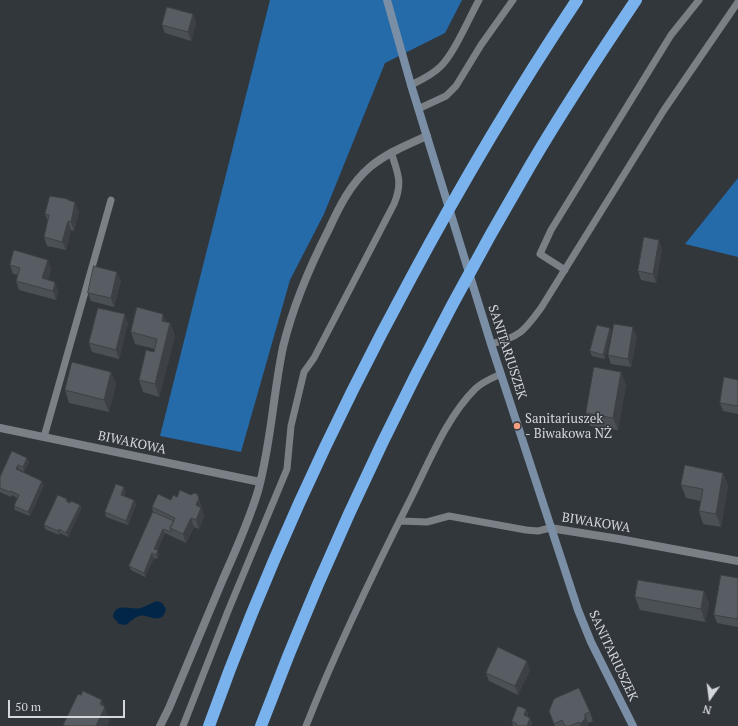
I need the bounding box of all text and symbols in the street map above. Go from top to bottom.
street label: SANITARIUSZEK [484,303,530,401]
place label: Sanitariuszek - Biwakowa NŻ [525,411,612,442]
marker: Sanitariuszek - Biwakowa NŻ [512,421,522,431]
street label: BIWAKOWA [96,428,168,458]
street label: BIWAKOWA [560,510,632,536]
street label: SANITARIUSZEK [585,608,641,704]
north arrow [690,678,730,718]
scale bar [10,692,127,718]
text: 50 m [15,699,41,714]
text: N [701,702,713,717]

